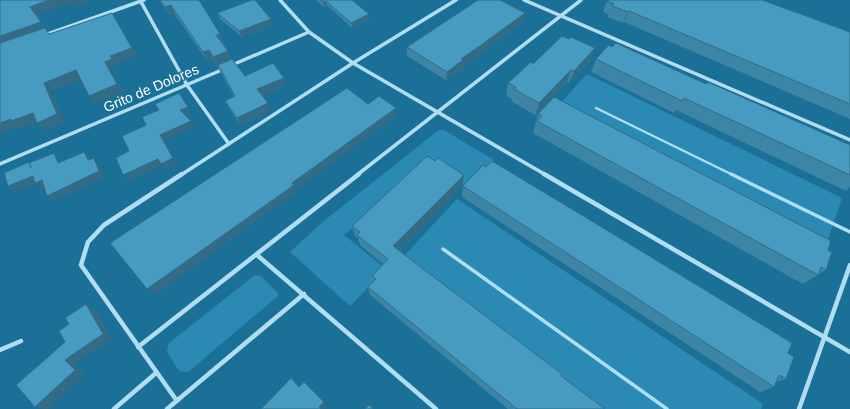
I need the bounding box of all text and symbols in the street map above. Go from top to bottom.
street label: Grito de Dolores [101,61,201,115]

